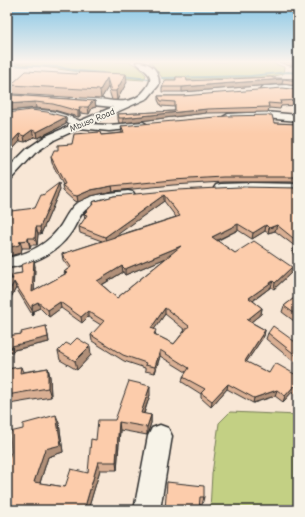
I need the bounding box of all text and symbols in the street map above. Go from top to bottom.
street label: Mbuso Road [68,106,116,134]

